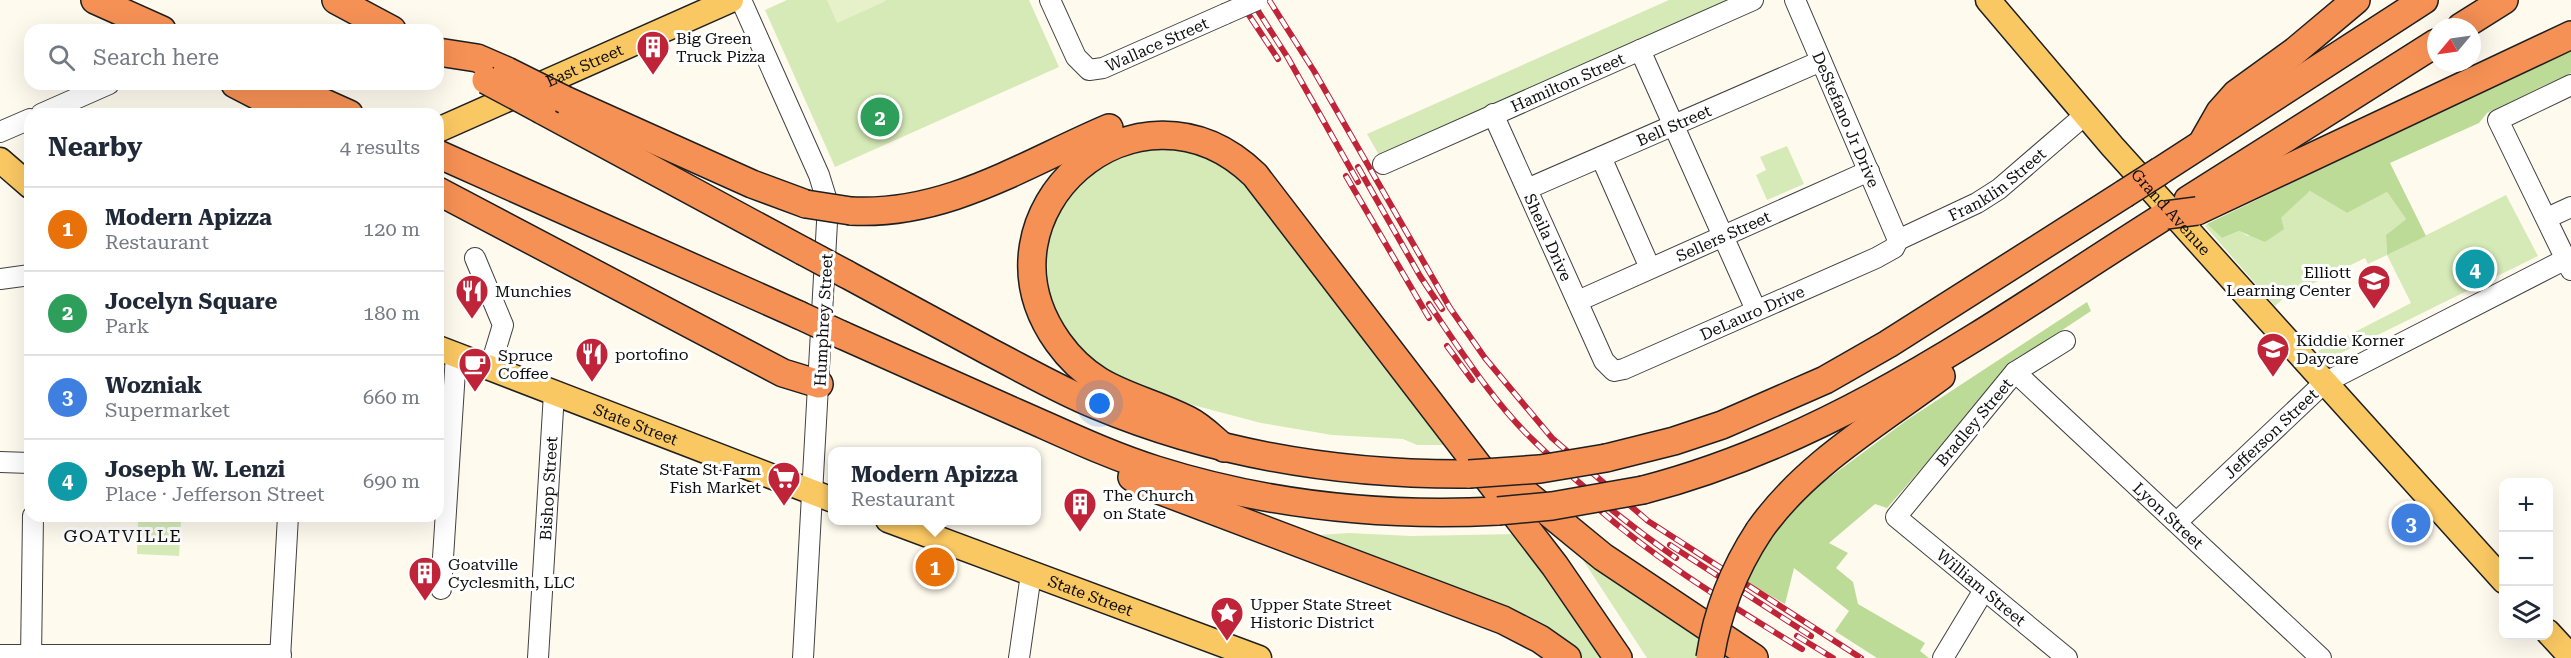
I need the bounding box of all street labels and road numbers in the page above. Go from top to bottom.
street label: Wallace Street [1103,14,1211,76]
street label: East Street [543,40,626,91]
street label: Hamilton Street [1508,49,1628,116]
street label: DeStefano Jr Drive [1808,49,1883,191]
street label: Bell Street [1634,101,1714,150]
street label: Franklin Street [1945,144,2050,225]
street label: Grand Avenue [2127,165,2215,259]
street label: Sheila Drive [1520,191,1576,284]
street label: Sellers Street [1673,207,1774,266]
street label: Humphrey Street [811,253,836,387]
street label: DeLauro Drive [1697,282,1807,344]
street label: Bradley Street [1932,375,2017,470]
street label: Jefferson Street [2220,385,2322,483]
street label: State Street [591,400,681,449]
street label: Bishop Street [536,436,561,541]
street label: Lyon Street [2129,478,2207,553]
street label: William Street [1933,546,2029,630]
street label: State Street [1045,571,1135,620]

